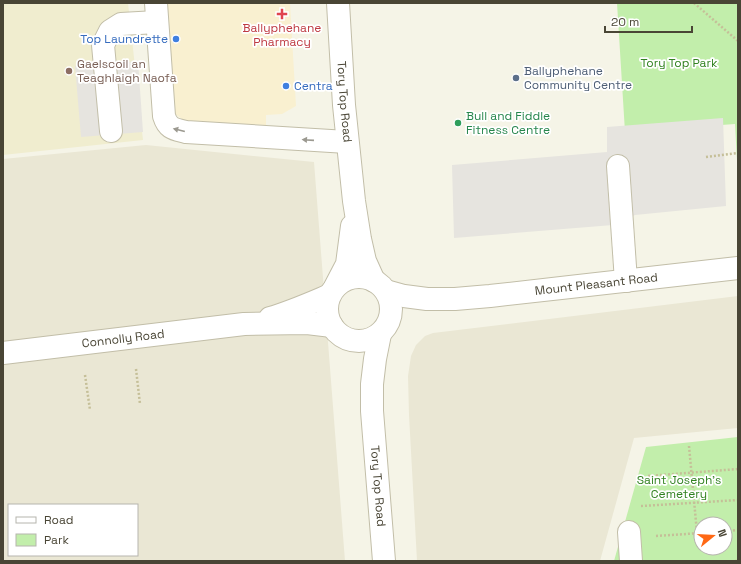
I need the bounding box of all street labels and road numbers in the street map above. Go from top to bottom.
street label: Tory Top Road [333,61,356,143]
street label: Mount Pleasant Road [534,269,659,299]
street label: Connolly Road [81,326,165,351]
street label: Tory Top Road [367,445,389,527]

